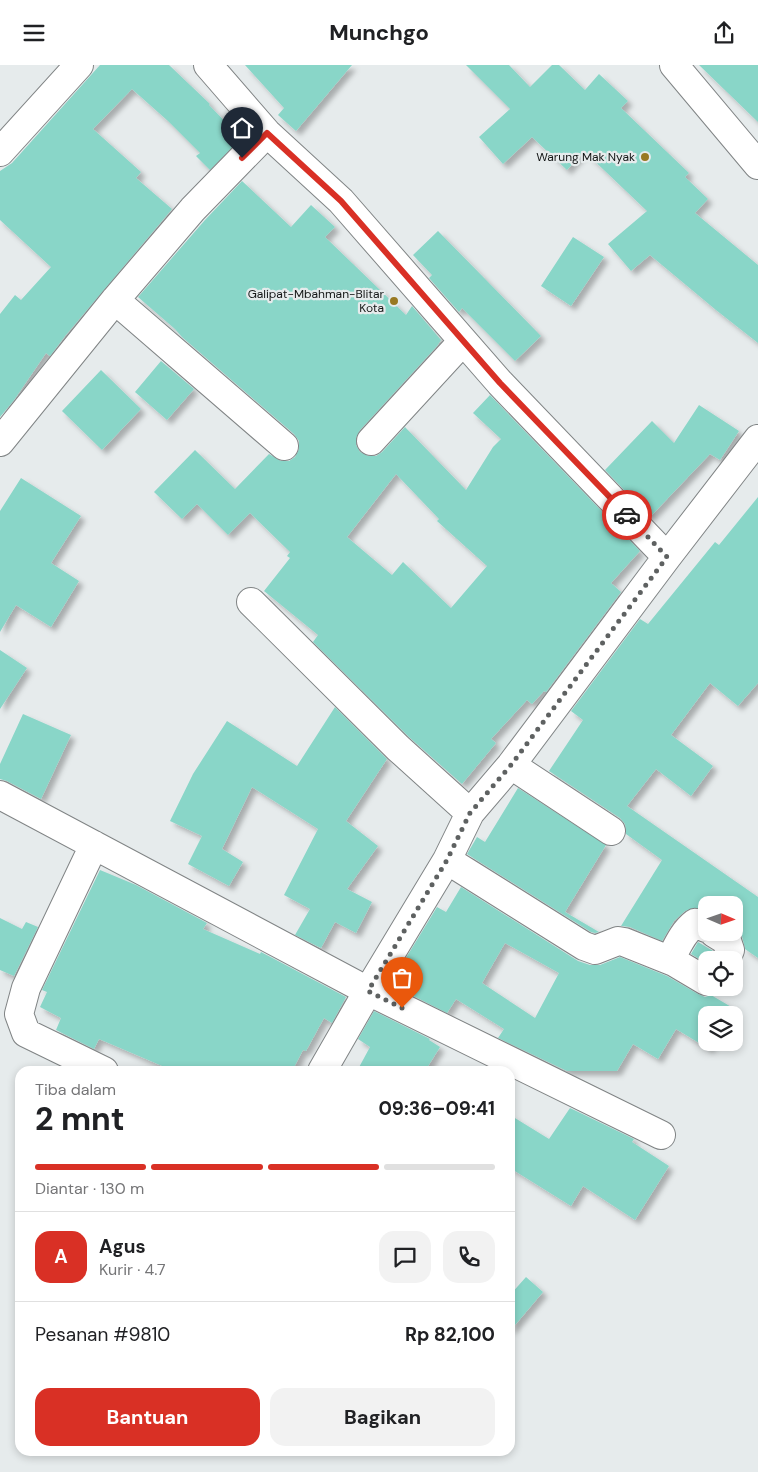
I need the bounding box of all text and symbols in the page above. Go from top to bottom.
text: Munchgo [329,18,429,47]
icon: menu [20,19,48,47]
icon: share [710,19,738,47]
pin [221,107,263,158]
icon: home [228,114,256,142]
place label: Warung Mak Nyak [536,149,635,165]
marker: Warung Mak Nyak [639,151,651,163]
place label: Galipat-Mbahman-Blitar Kota [248,286,385,316]
marker: Galipat-Mbahman-Blitar Kota [388,295,400,307]
courier [602,490,652,540]
icon: car [613,501,641,529]
north arrow [698,896,742,941]
map controls [698,896,743,1051]
button: locate [698,951,743,996]
pin [381,957,423,1008]
icon: bag [388,964,416,992]
button: layers [698,1006,743,1051]
text: Tiba dalam [35,1079,116,1100]
text: 09:36–09:41 [378,1096,495,1121]
text: 2 mnt [35,1098,125,1140]
text: Diantar · 130 m [35,1178,144,1199]
button: chat [379,1231,431,1283]
button: phone [443,1231,495,1283]
text: Agus [99,1234,146,1259]
text: A [54,1244,68,1269]
text: Kurir · 4.7 [99,1259,166,1280]
text: Pesanan #9810 [35,1322,170,1347]
text: Rp 82,100 [405,1322,495,1347]
button: Bantuan [35,1388,260,1446]
button: Bagikan [270,1388,495,1446]

